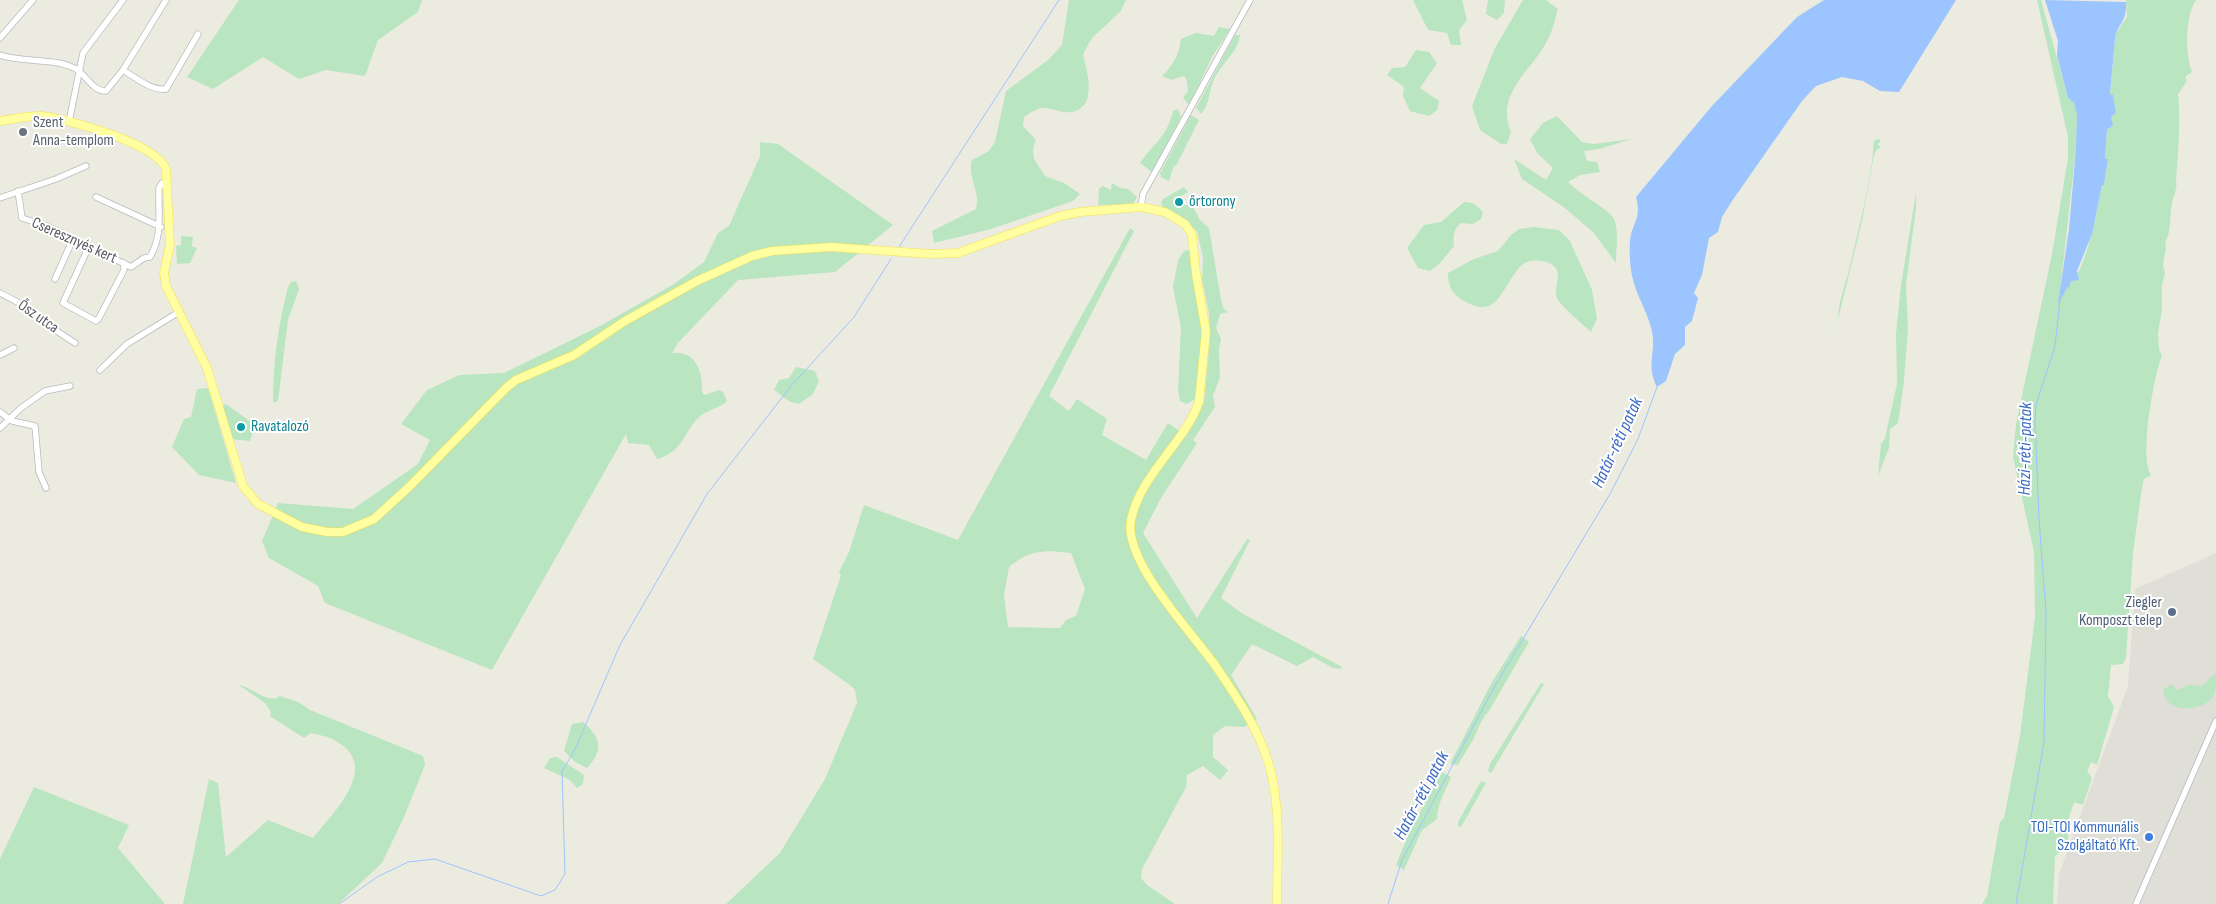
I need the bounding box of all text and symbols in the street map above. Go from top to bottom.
place label: Szent Anna-templom [33,113,114,151]
marker: Szent Anna-templom [17,126,29,138]
place label: őrtorony [1189,192,1236,212]
marker: őrtorony [1173,196,1185,208]
street label: Cseresznyés kert [28,214,120,268]
street label: Ősz utca [14,296,62,338]
water label: Határ-réti patak [1588,394,1648,492]
water label: Házi-réti-patak [2014,402,2038,496]
place label: Ravatalozó [251,417,309,437]
marker: Ravatalozó [235,421,247,433]
place label: Ziegler Komposzt telep [2079,593,2162,631]
marker: Ziegler Komposzt telep [2166,606,2178,618]
water label: Határ-réti patak [1390,748,1454,844]
place label: TOI-TOI Kommunális Szolgáltató Kft. [2031,818,2139,856]
marker: TOI-TOI Kommunális Szolgáltató Kft. [2143,831,2155,843]

